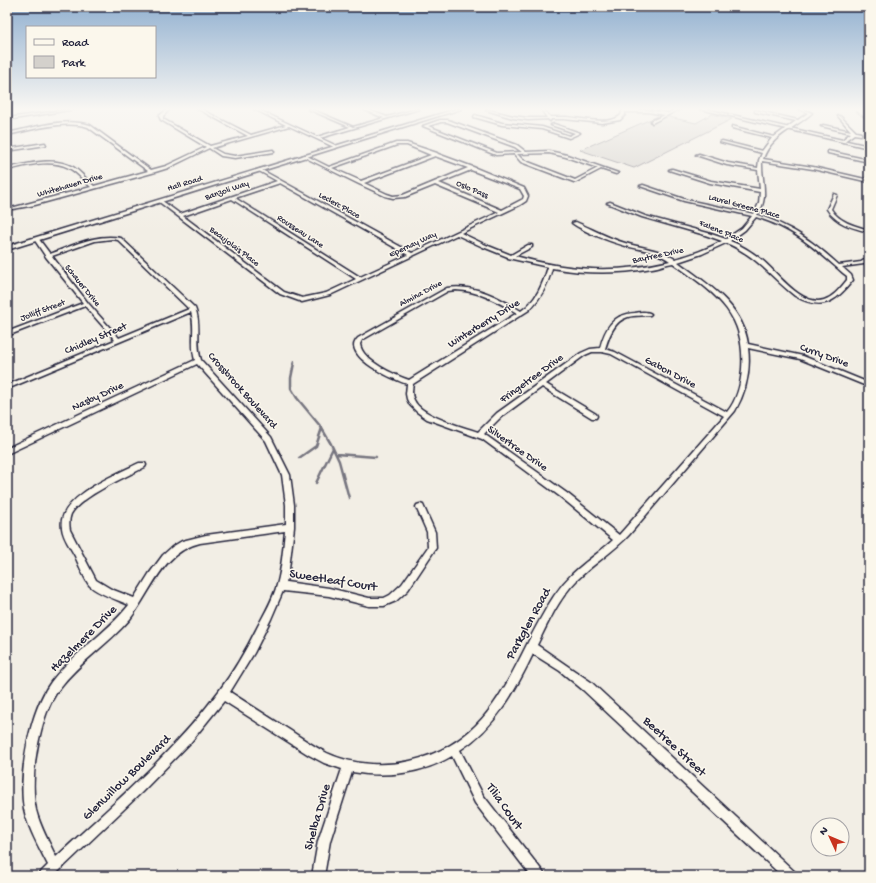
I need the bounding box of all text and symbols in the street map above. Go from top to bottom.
legend [26,26,156,78]
text: Road [62,37,89,51]
text: Park [61,57,87,71]
street label: Whitehaven Drive [36,171,104,201]
street label: Hall Road [166,173,204,195]
street label: Banzoli Way [203,178,251,204]
street label: Oslo Pass [454,178,490,202]
street label: Leclerc Place [316,190,362,222]
street label: Laurel Greene Place [707,192,781,222]
street label: Rousseau Lane [275,213,326,251]
street label: Falene Place [696,218,745,246]
street label: Beaujolais Place [206,224,261,270]
street label: Epernay Way [388,229,439,261]
street label: Baytree Drive [630,245,685,267]
street label: Schauer Drive [62,263,103,309]
street label: Almina Drive [398,278,444,310]
street label: Jolliff Street [19,297,68,325]
street label: Winterberry Drive [446,297,522,351]
street label: Chidley Street [63,320,130,357]
street label: Curry Drive [798,342,850,370]
street label: Crossbrook Boulevard [205,351,280,433]
street label: Fringetree Drive [497,352,566,407]
street label: Gabon Drive [642,354,698,392]
street label: Nasby Drive [70,380,126,414]
street label: Silvertree Drive [485,424,550,474]
street label: Sweetleaf Court [288,567,380,596]
street label: Parkglen Road [503,584,555,663]
street label: Hazelmere Drive [47,602,121,676]
street label: Beetree Street [638,713,710,781]
street label: Glenwillow Boulevard [80,731,175,824]
street label: Tilia Court [482,780,526,835]
street label: Shelba Drive [301,782,335,852]
north arrow [810,817,850,857]
text: N [817,825,831,838]

